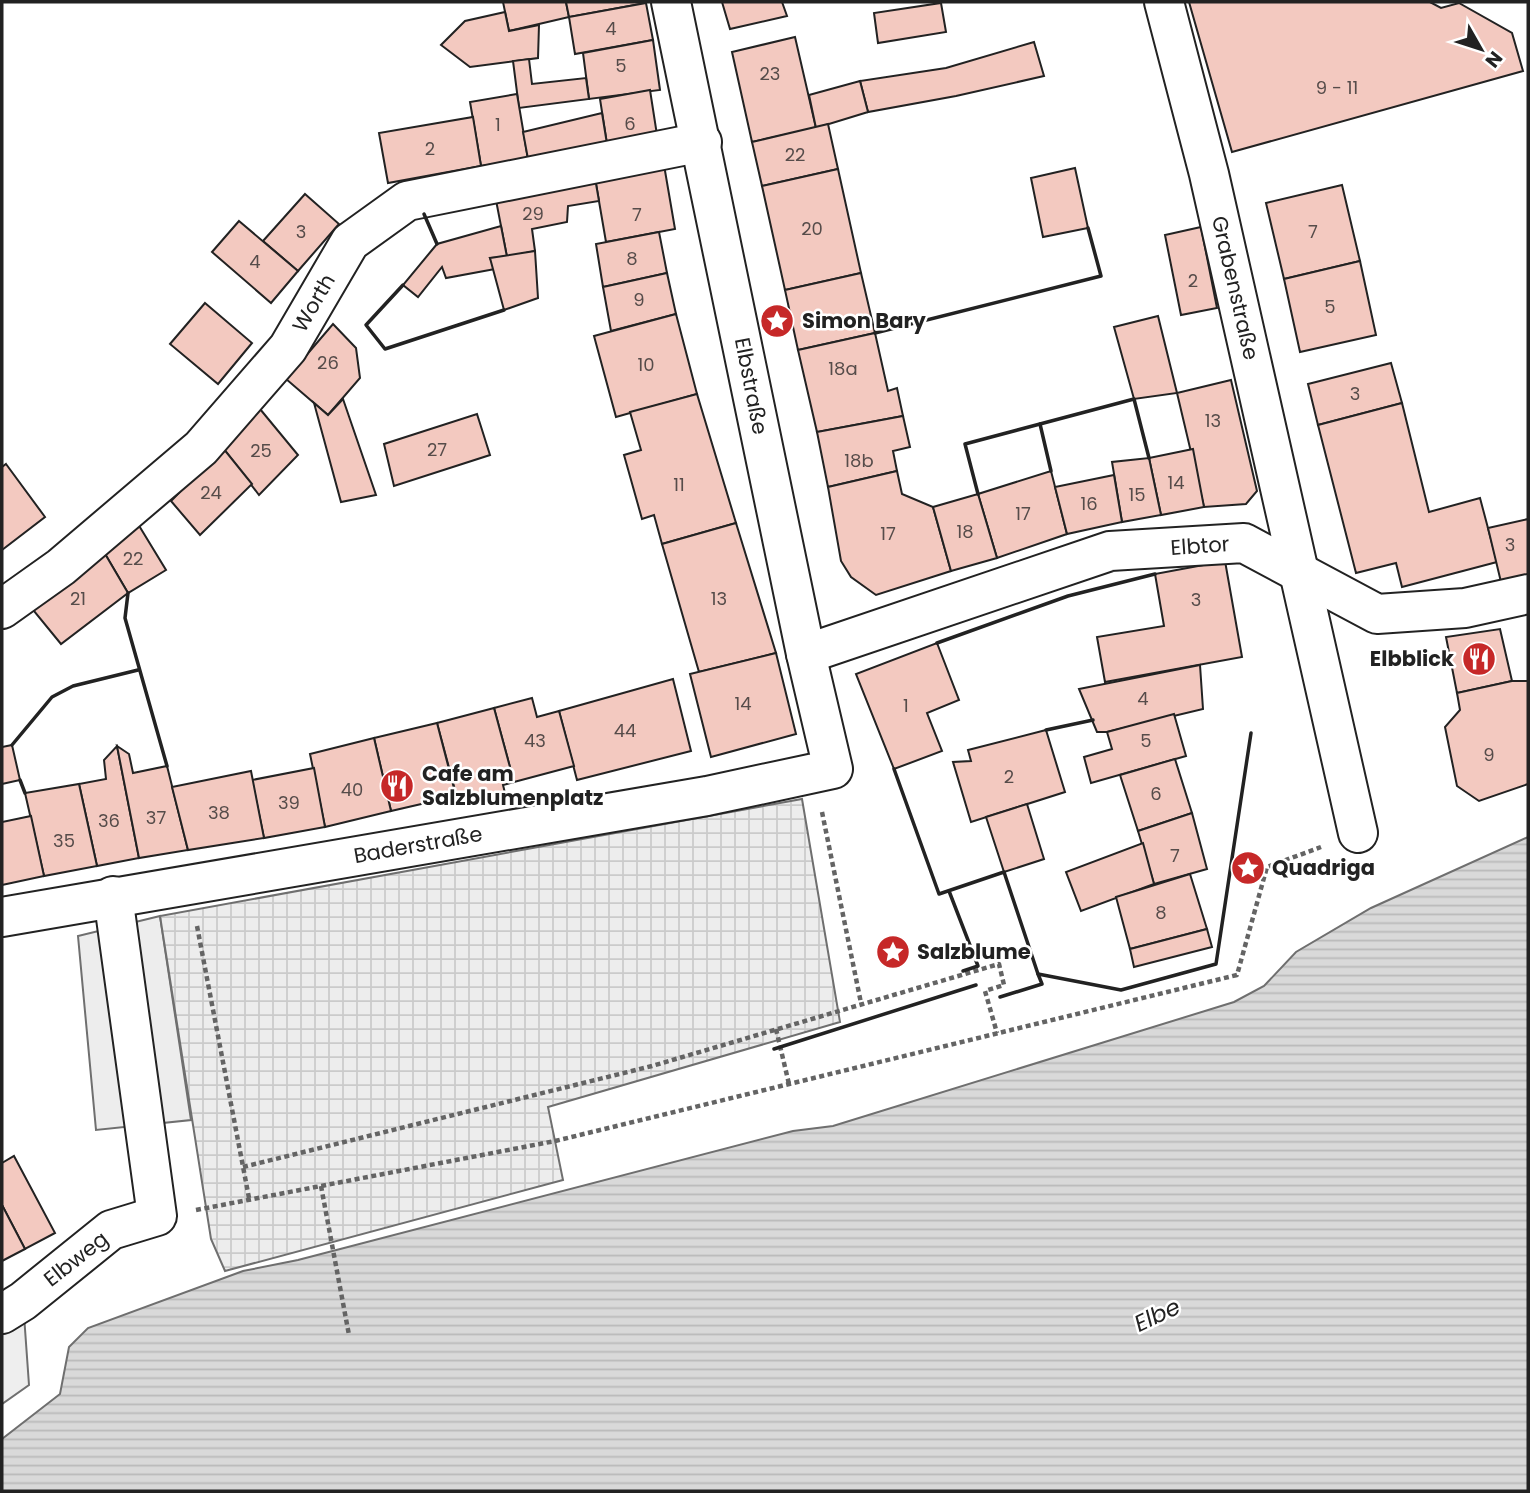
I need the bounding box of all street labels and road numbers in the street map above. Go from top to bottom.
street label: Grabenstraße [1205,213,1266,363]
street label: Worth [285,268,342,337]
street label: Elbstraße [728,335,775,437]
street label: Elbtor [1169,529,1231,562]
street label: Baderstraße [351,819,484,870]
street label: Elbweg [37,1224,114,1293]

